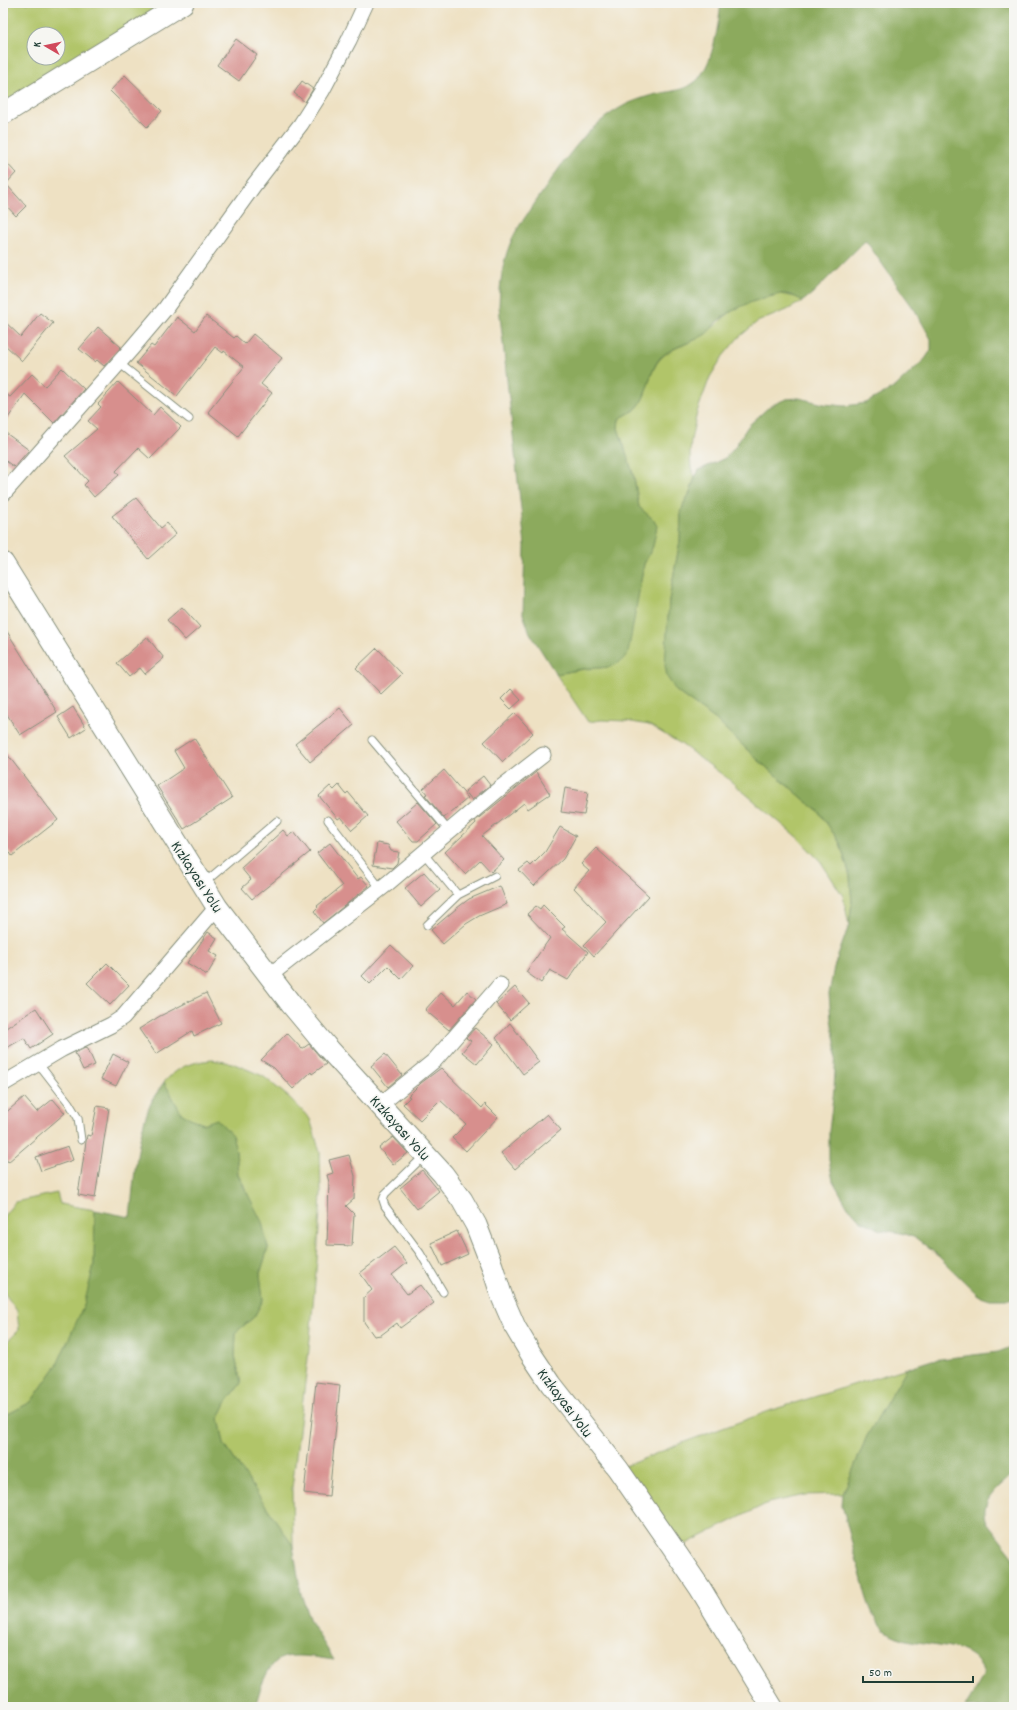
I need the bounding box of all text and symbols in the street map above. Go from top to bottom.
north arrow [26,26,66,66]
text: K [30,41,46,49]
street label: Kızkayası Yolu [164,837,228,918]
street label: Kızkayası Yolu [363,1091,435,1167]
street label: Kızkayası Yolu [530,1364,598,1443]
scale bar [863,1658,973,1684]
text: 50 m [869,1665,892,1682]

